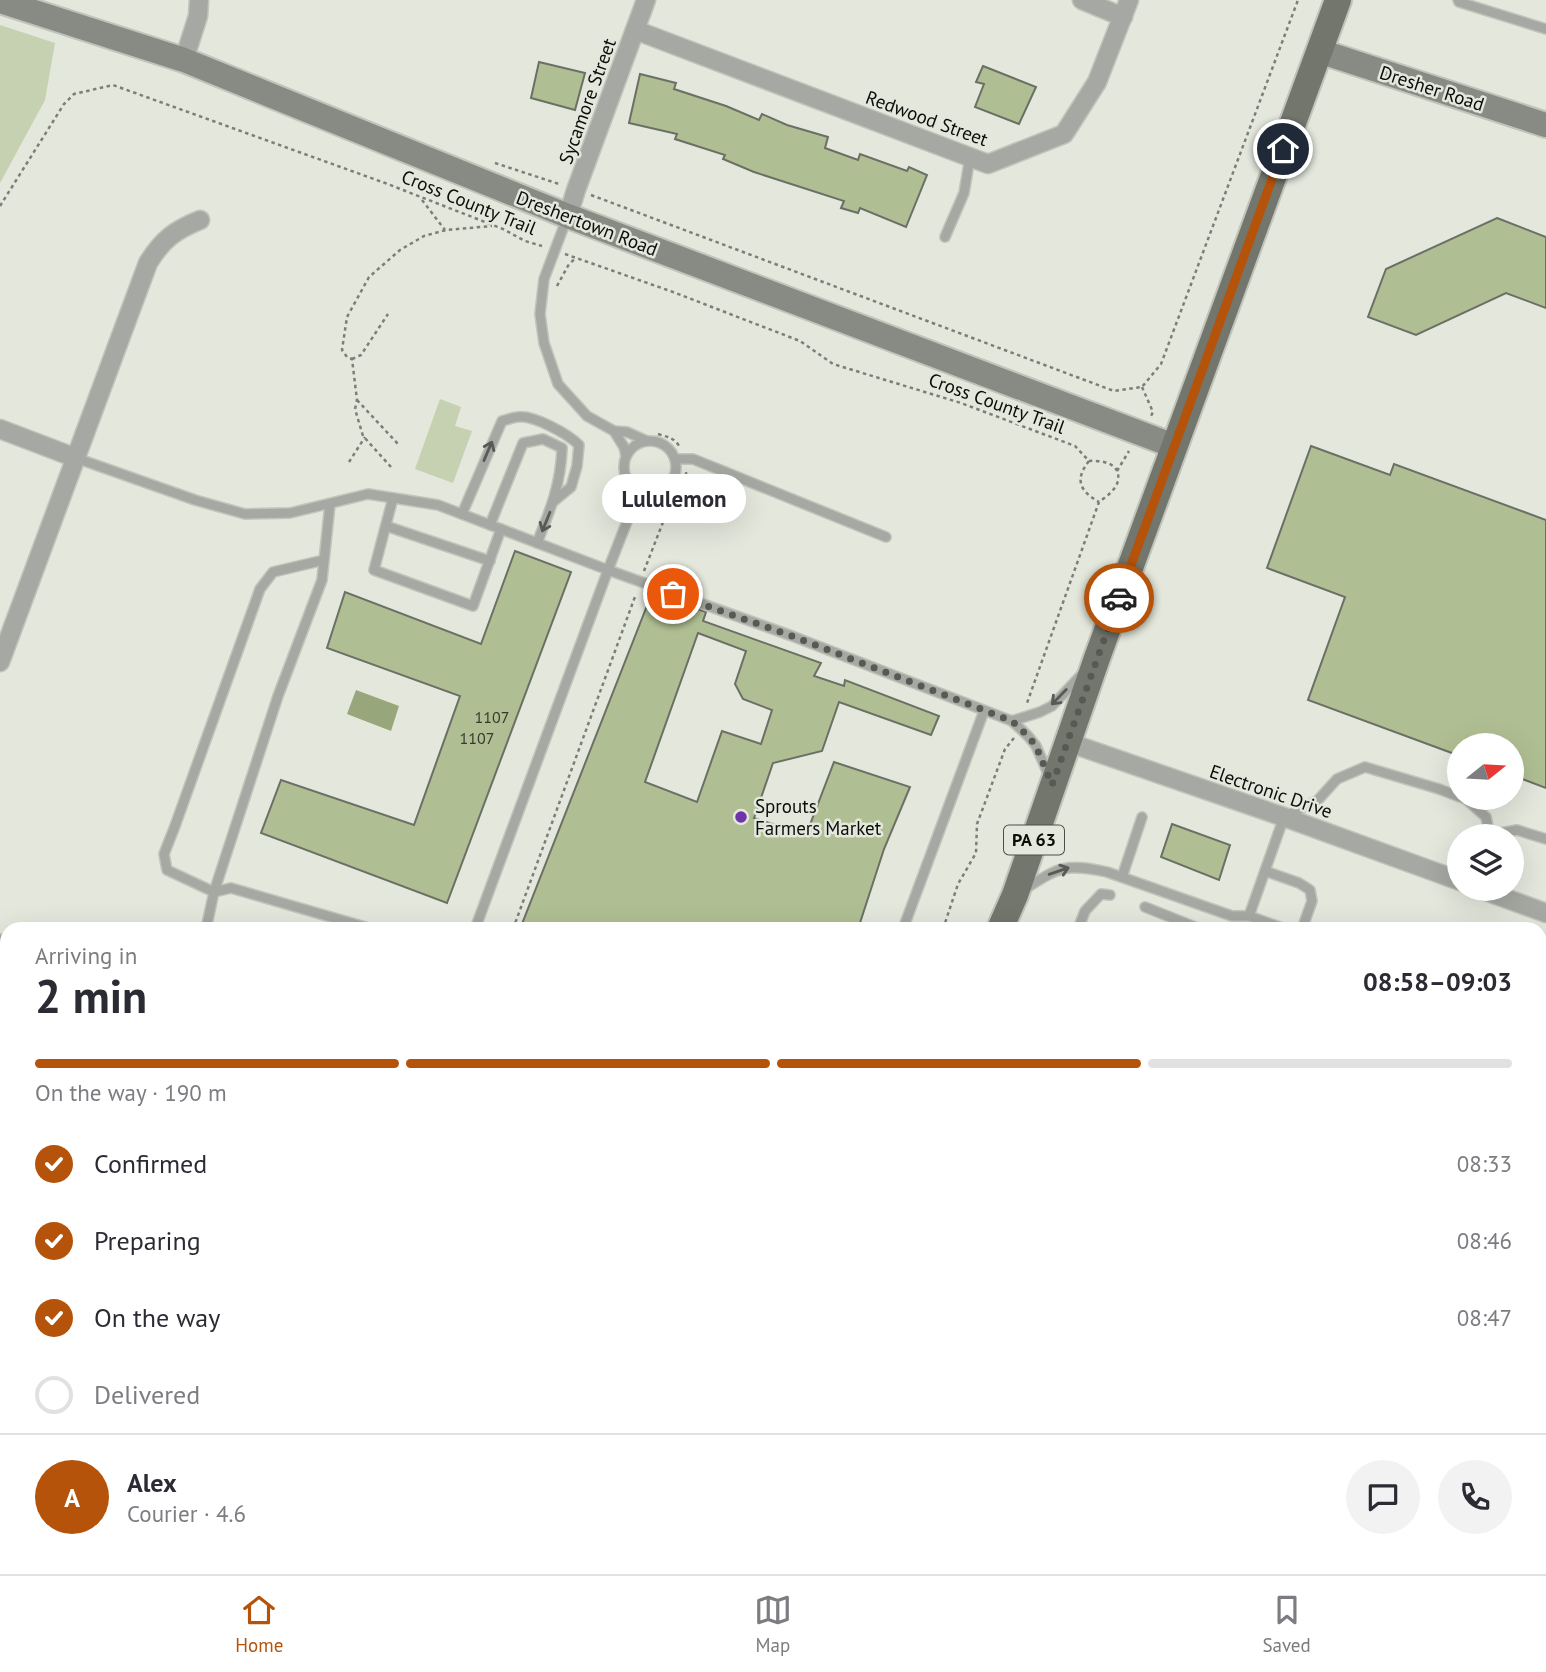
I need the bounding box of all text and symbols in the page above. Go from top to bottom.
street label: Sycamore Street [553,34,621,167]
street label: Dresher Road [1377,60,1487,116]
street label: Redwood Street [863,85,992,151]
pin [1253,119,1313,179]
icon: home [1264,130,1302,168]
street label: Cross County Trail [398,164,540,240]
street label: Dreshertown Road [513,185,661,261]
street label: Cross County Trail [926,367,1069,439]
one-way arrow [483,441,496,463]
callout: Lululemon [601,475,745,524]
text: Lululemon [621,484,727,513]
one-way arrow [538,511,551,532]
courier [1084,563,1154,633]
pin [643,564,703,624]
icon: bag [654,575,692,613]
icon: car [1100,579,1138,617]
one-way arrow [1051,688,1068,705]
house number: 1107 [475,707,509,727]
house number: 1107 [460,728,494,748]
north arrow [1447,733,1524,810]
map controls [1447,733,1524,901]
street label: Electronic Drive [1207,759,1335,823]
place label: Sprouts Farmers Market [755,794,882,840]
marker: Sprouts Farmers Market [733,809,749,825]
button: layers [1447,824,1524,901]
road number: PA 63 [1004,826,1064,854]
one-way arrow [1047,864,1069,876]
text: Arriving in [35,941,137,970]
text: 08:58–09:03 [1363,965,1512,998]
text: 2 min [35,966,147,1026]
text: On the way · 190 m [35,1078,227,1107]
icon: check [35,1145,73,1183]
text: Confirmed [94,1147,207,1180]
text: 08:33 [1457,1149,1512,1178]
icon: check [35,1222,73,1260]
text: Preparing [94,1224,201,1257]
text: 08:46 [1457,1226,1512,1255]
icon: check [35,1299,73,1337]
text: On the way [94,1301,220,1334]
text: 08:47 [1457,1303,1512,1332]
text: Delivered [94,1378,200,1411]
button: chat [1346,1460,1420,1534]
button: phone [1438,1460,1512,1534]
text: Alex [127,1466,177,1499]
text: A [64,1481,80,1514]
text: Courier · 4.6 [127,1499,246,1528]
tab: Home [235,1591,283,1657]
tab: Map [754,1591,792,1657]
tab: Saved [1262,1591,1311,1657]

